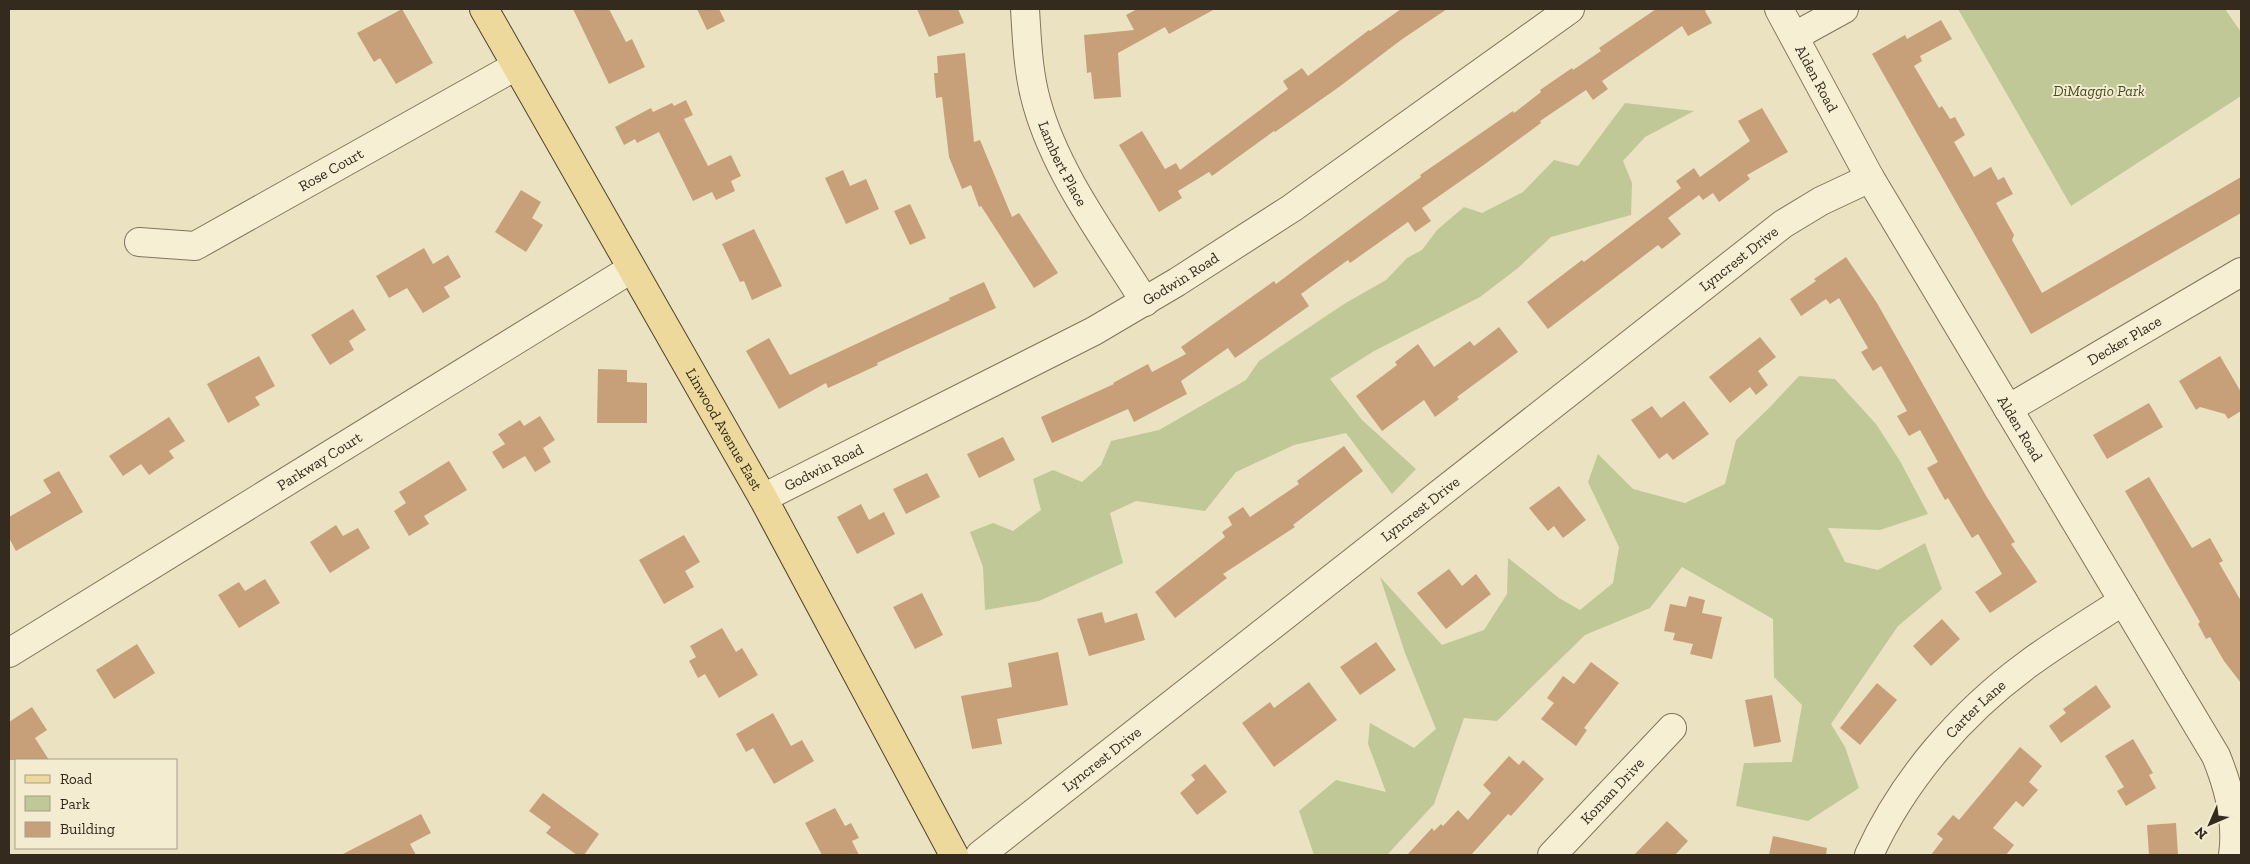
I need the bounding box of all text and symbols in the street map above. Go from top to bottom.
street label: Alden Road [1791,42,1842,116]
park label: DiMaggio Park [2053,82,2145,100]
street label: Lambert Place [1034,119,1091,210]
street label: Rose Court [295,144,367,195]
street label: Lyncrest Drive [1696,222,1782,295]
street label: Godwin Road [1140,248,1223,309]
street label: Decker Place [2084,312,2165,369]
street label: Linwood Avenue East [682,365,766,494]
street label: Alden Road [1993,393,2047,465]
street label: Parkway Court [274,428,366,494]
street label: Godwin Road [781,440,867,495]
street label: Lyncrest Drive [1377,473,1463,545]
street label: Carter Lane [1942,676,2009,742]
street label: Lyncrest Drive [1059,723,1145,796]
street label: Koman Drive [1577,754,1648,828]
legend [15,759,178,849]
text: Road [60,770,93,788]
text: Park [60,795,90,813]
north arrow [2185,799,2235,849]
text: Building [60,820,115,838]
text: N [2191,823,2211,843]

